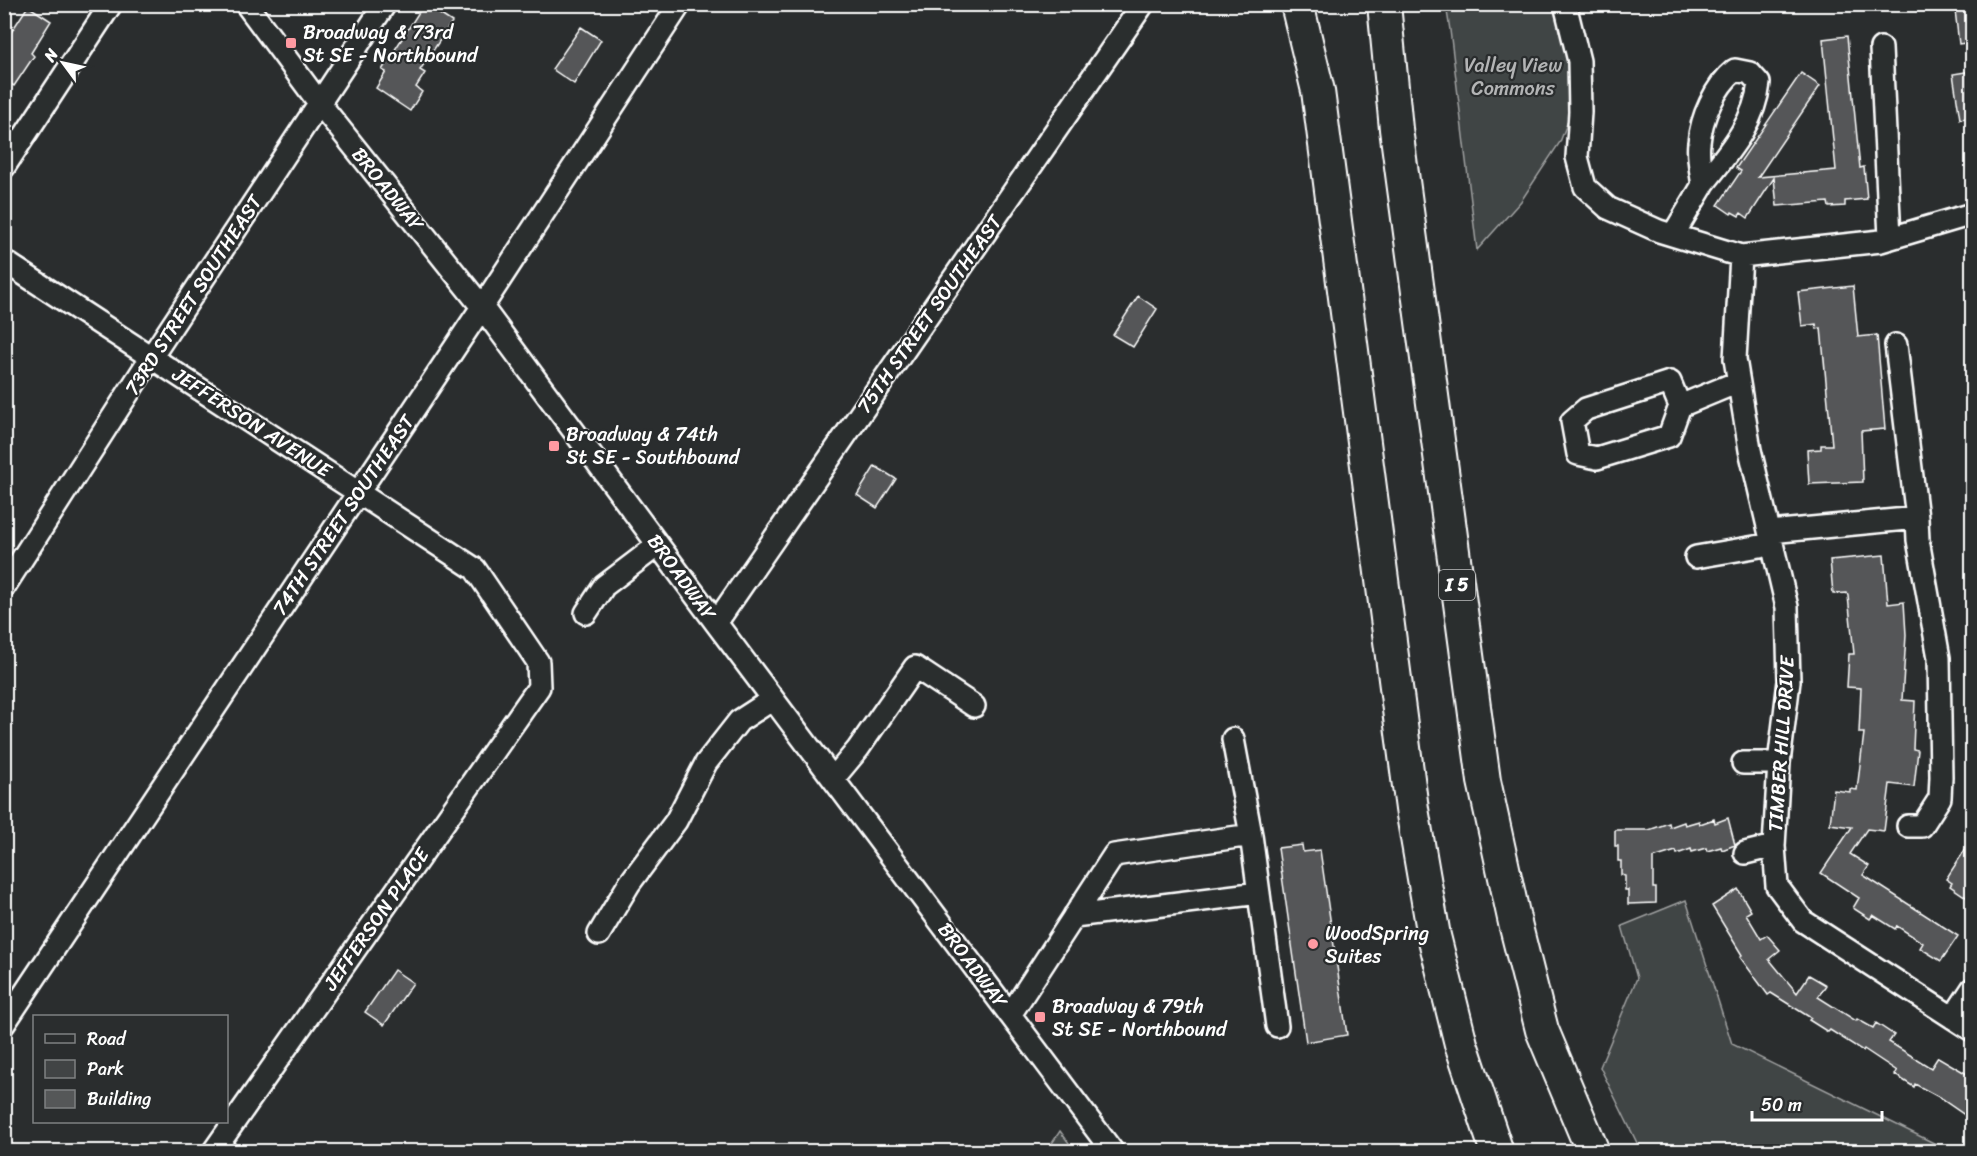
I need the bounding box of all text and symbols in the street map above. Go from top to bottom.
place label: Broadway & 73rd St SE - Northbound [303,15,479,73]
north arrow [33,33,93,93]
marker: Broadway & 73rd St SE - Northbound [284,36,298,50]
text: N [35,42,67,68]
park label: Valley View Commons [1464,48,1562,106]
street label: BROADWAY [342,139,433,240]
street label: 73RD STREET SOUTHEAST [115,187,273,403]
street label: 75TH STREET SOUTHEAST [847,206,1012,421]
street label: JEFFERSON AVENUE [164,357,340,488]
street label: 74TH STREET SOUTHEAST [263,406,425,623]
place label: Broadway & 74th St SE - Southbound [566,417,741,475]
marker: Broadway & 74th St SE - Southbound [547,439,561,453]
street label: BROADWAY [638,526,726,629]
road number: I 5 [1439,570,1475,600]
street label: TIMBER HILL DRIVE [1758,653,1805,833]
street label: JEFFERSON PLACE [313,839,440,999]
street label: BROADWAY [928,915,1017,1017]
place label: WoodSpring Suites [1325,916,1429,974]
marker: WoodSpring Suites [1306,937,1320,951]
place label: Broadway & 79th St SE - Northbound [1052,989,1228,1047]
marker: Broadway & 79th St SE - Northbound [1033,1010,1047,1024]
legend [33,1015,228,1123]
text: Road [87,1023,127,1055]
text: Park [87,1053,124,1085]
text: Building [87,1083,151,1115]
scale bar [1752,1084,1882,1122]
text: 50 m [1761,1089,1802,1121]

